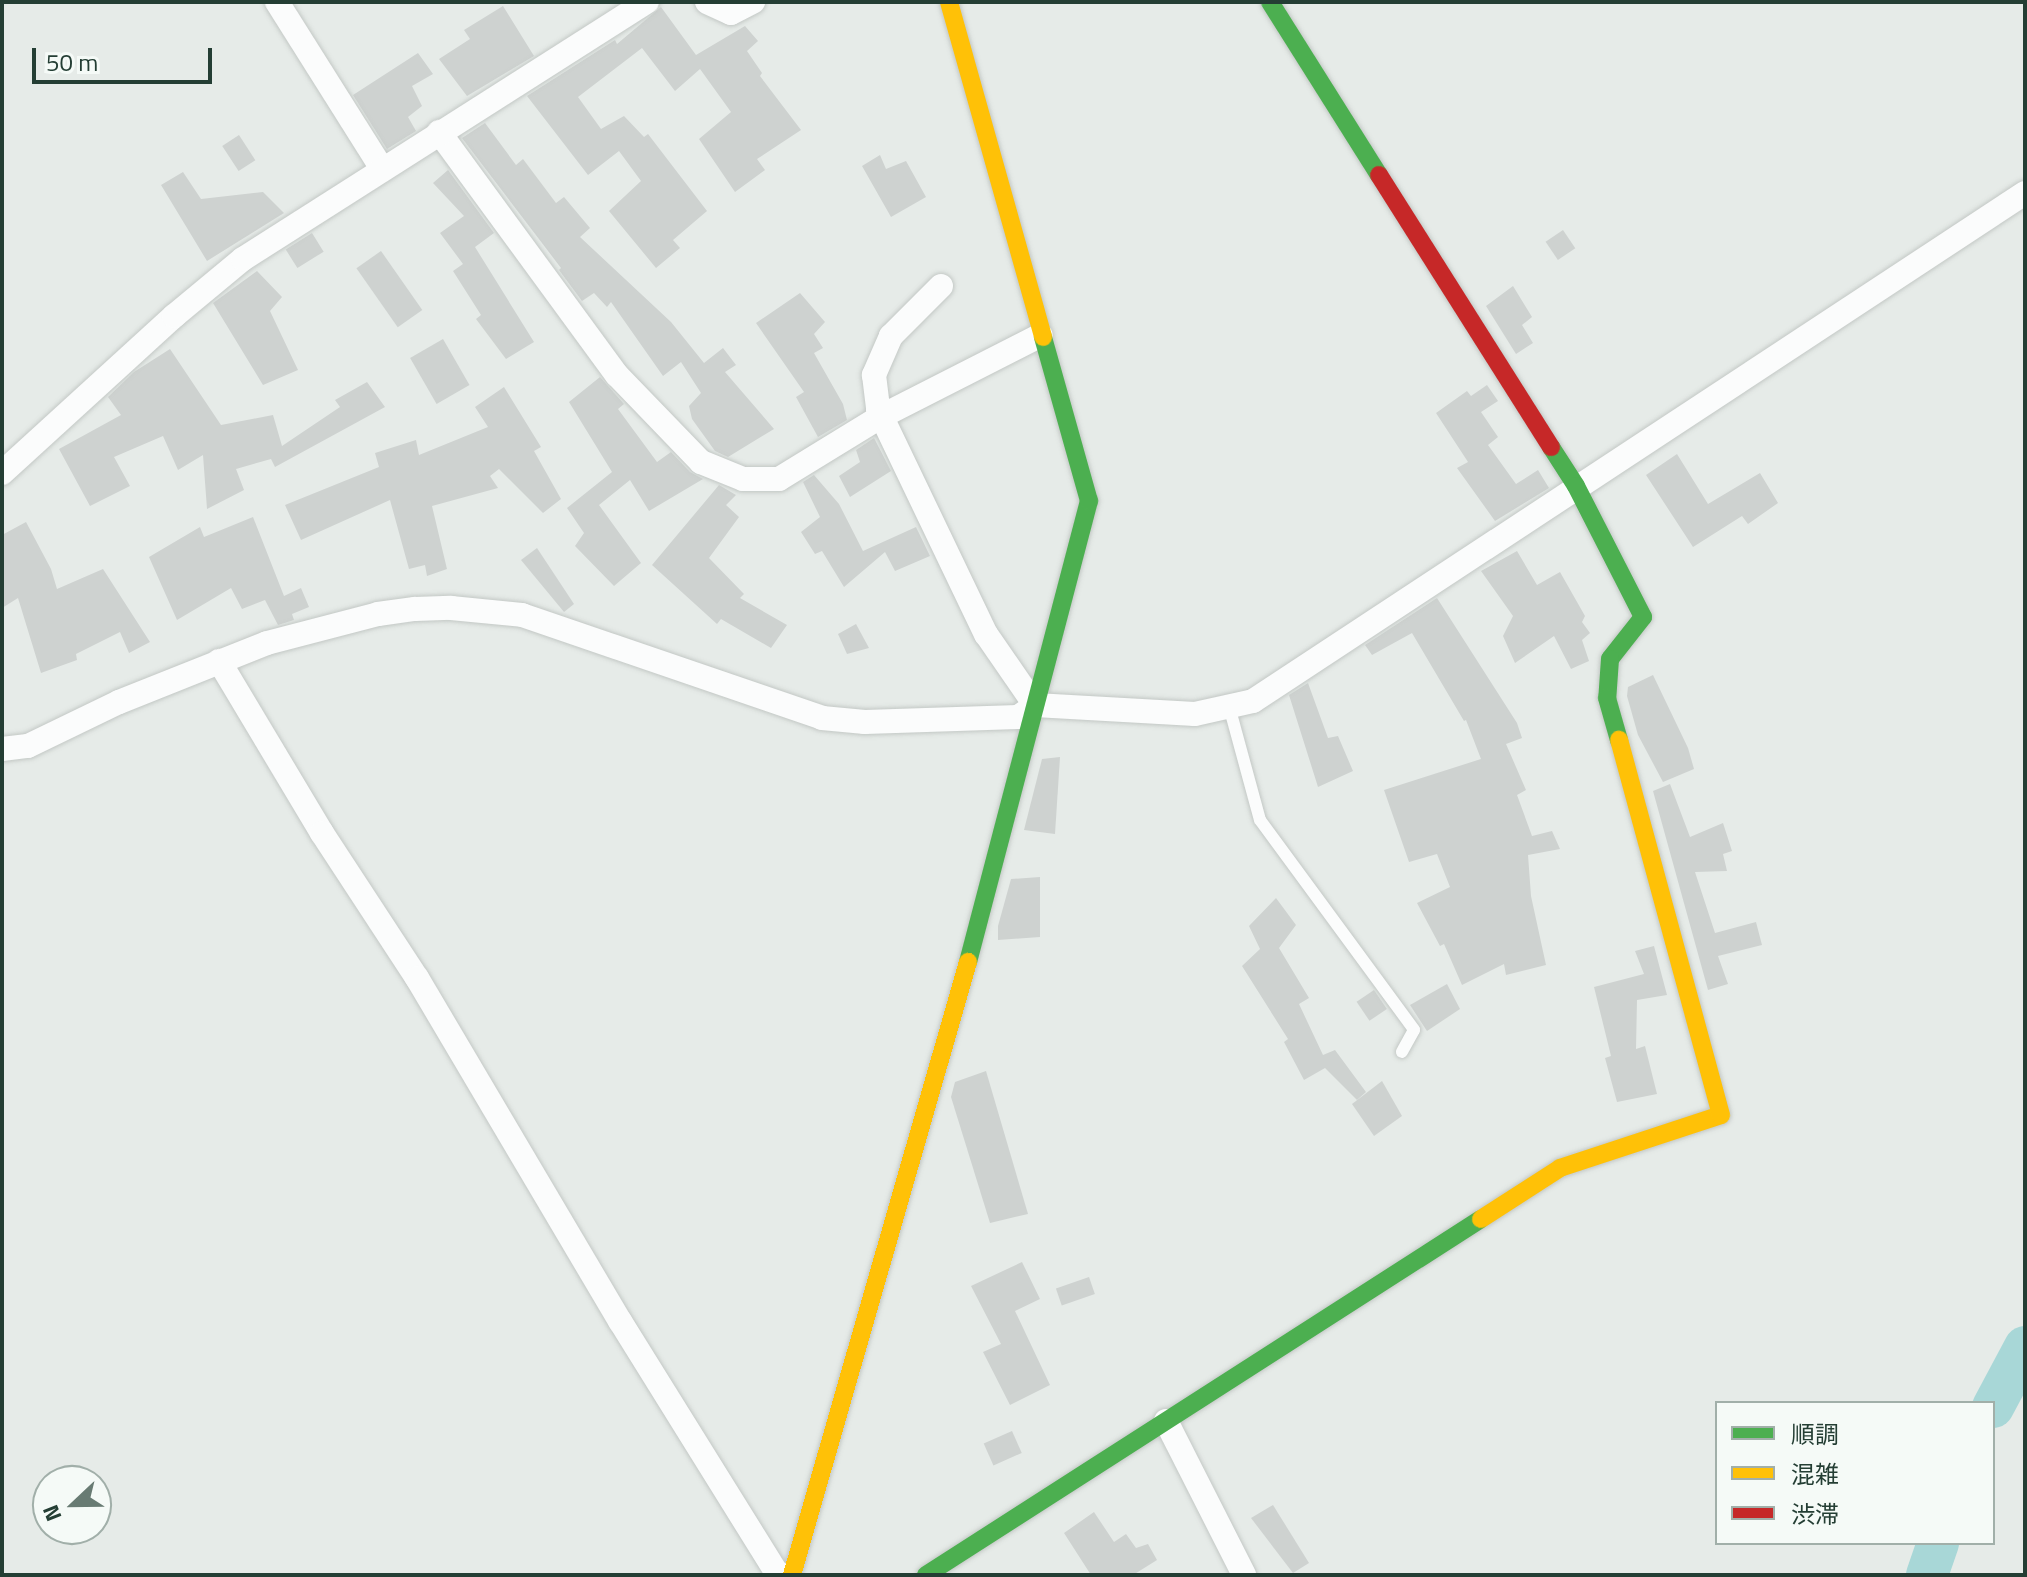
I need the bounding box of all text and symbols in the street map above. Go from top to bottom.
scale bar [36,32,216,82]
text: 50 m [46,44,98,80]
legend [1715,1401,1995,1545]
text: 順調 [1791,1416,1839,1452]
text: 混雑 [1791,1456,1839,1492]
north arrow [32,1465,112,1545]
text: 渋滞 [1791,1496,1839,1532]
text: N [33,1500,70,1527]

